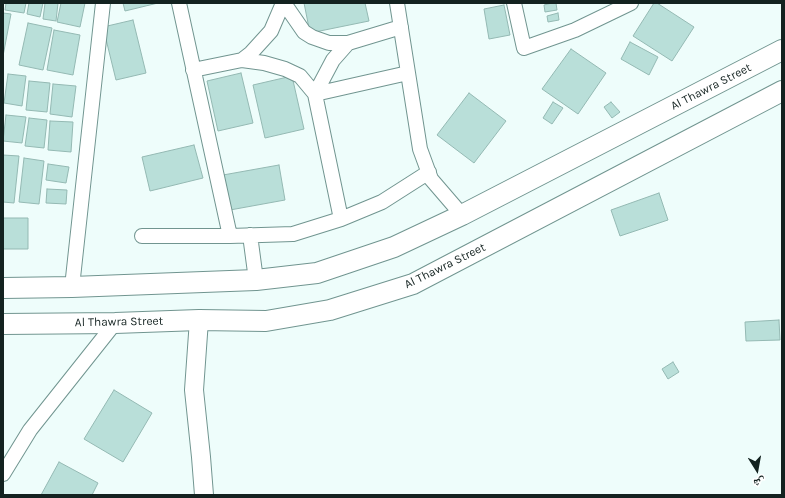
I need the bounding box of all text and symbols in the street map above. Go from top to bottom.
street label: Al Thawra Street [668,61,754,113]
street label: Al Thawra Street [402,240,488,292]
street label: Al Thawra Street [75,314,163,330]
north arrow [737,450,777,490]
text: ش [752,475,766,490]

